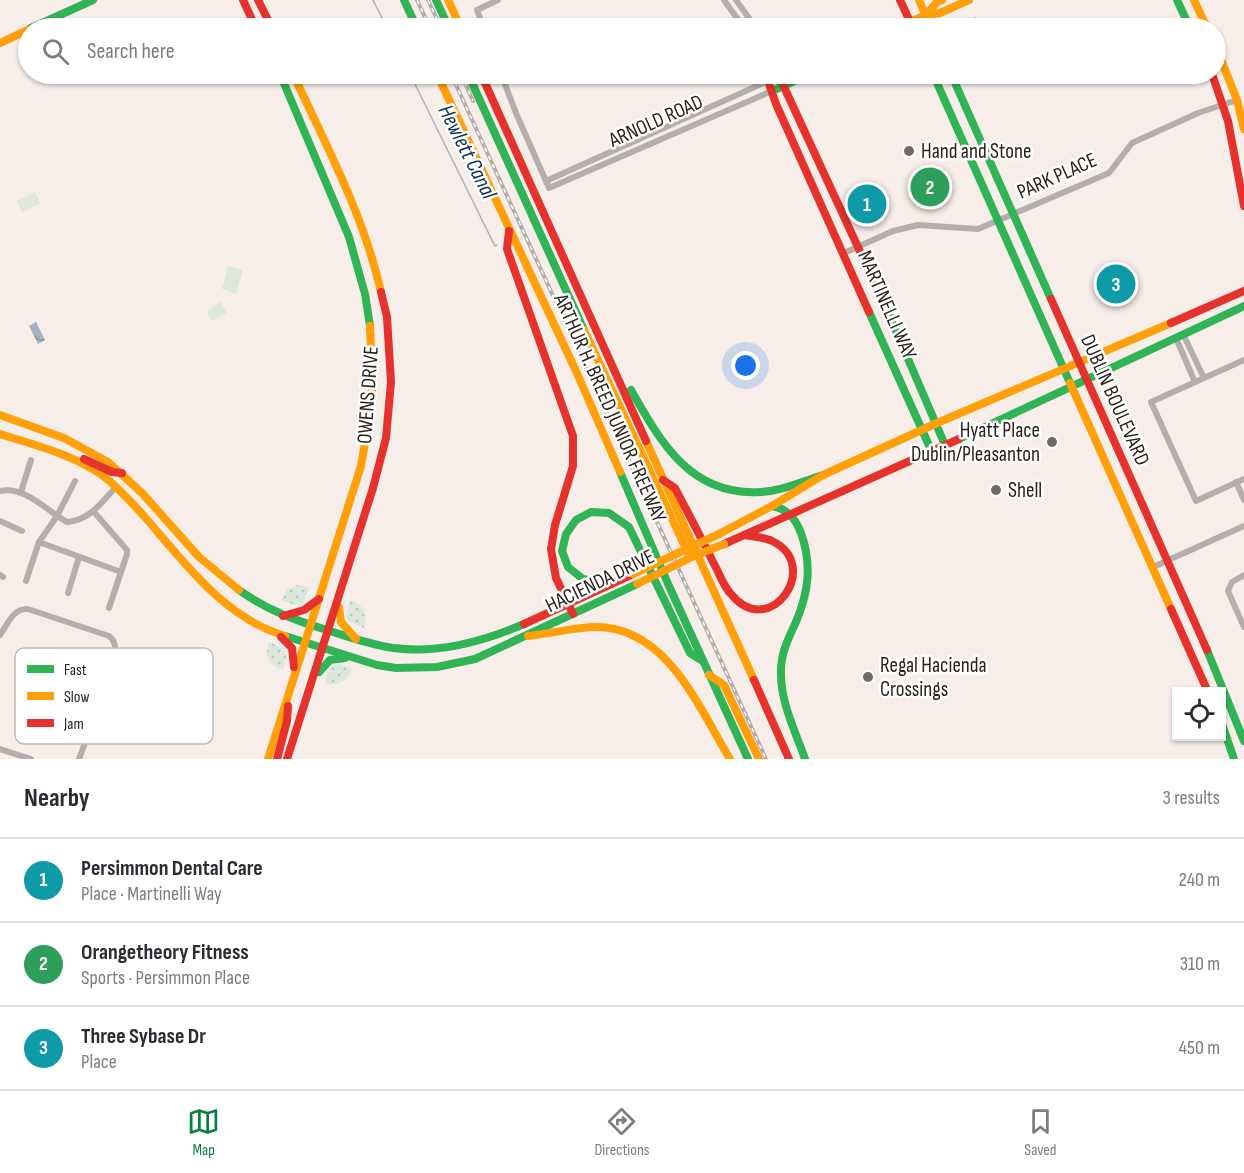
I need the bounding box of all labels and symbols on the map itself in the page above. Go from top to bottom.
street label: ARNOLD ROAD [604,89,707,153]
water label: Hewlett Canal [432,100,503,204]
place label: Hand and Stone [921,139,1031,164]
marker: Hand and Stone [902,144,916,158]
street label: PARK PLACE [1013,147,1101,205]
pin: 2 [910,164,950,210]
pin: 1 [848,182,886,226]
street label: MARTINELLI WAY [852,247,922,363]
pin: 3 [1096,262,1136,306]
street label: ARTHUR H. BREED JUNIOR FREEWAY [548,289,672,526]
street label: DUBLIN BOULEVARD [1075,331,1155,469]
street label: OWENS DRIVE [352,345,384,445]
your location [731,351,760,380]
place label: Hyatt Place Dublin/Pleasanton [911,418,1040,467]
marker: Hyatt Place Dublin/Pleasanton [1045,435,1059,449]
place label: Shell [1008,478,1042,503]
marker: Shell [989,483,1003,497]
street label: HACIENDA DRIVE [541,544,659,618]
legend [15,648,213,744]
place label: Regal Hacienda Crossings [880,653,987,702]
text: Fast [64,661,87,680]
marker: Regal Hacienda Crossings [861,670,875,684]
text: Slow [64,688,89,707]
text: Jam [63,715,84,734]

